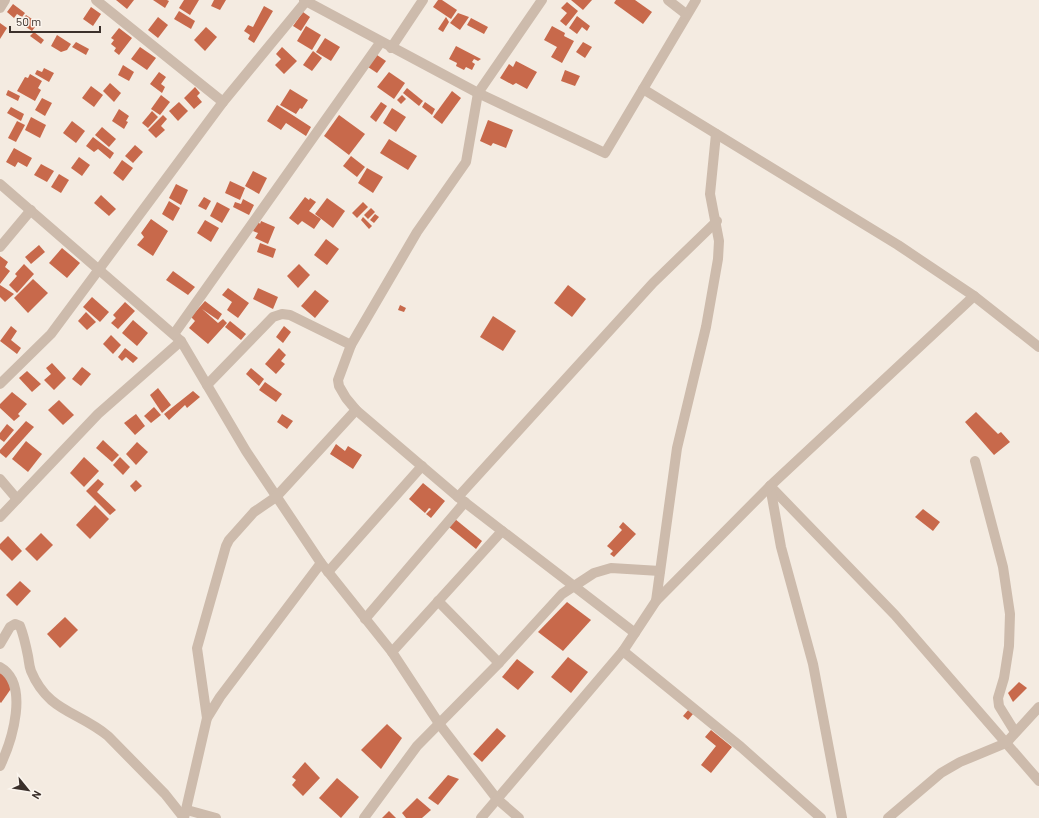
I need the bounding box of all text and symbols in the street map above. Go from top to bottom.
scale bar [10,8,100,34]
text: 50 m [16,14,41,28]
north arrow [8,770,48,810]
text: N [30,789,45,802]

